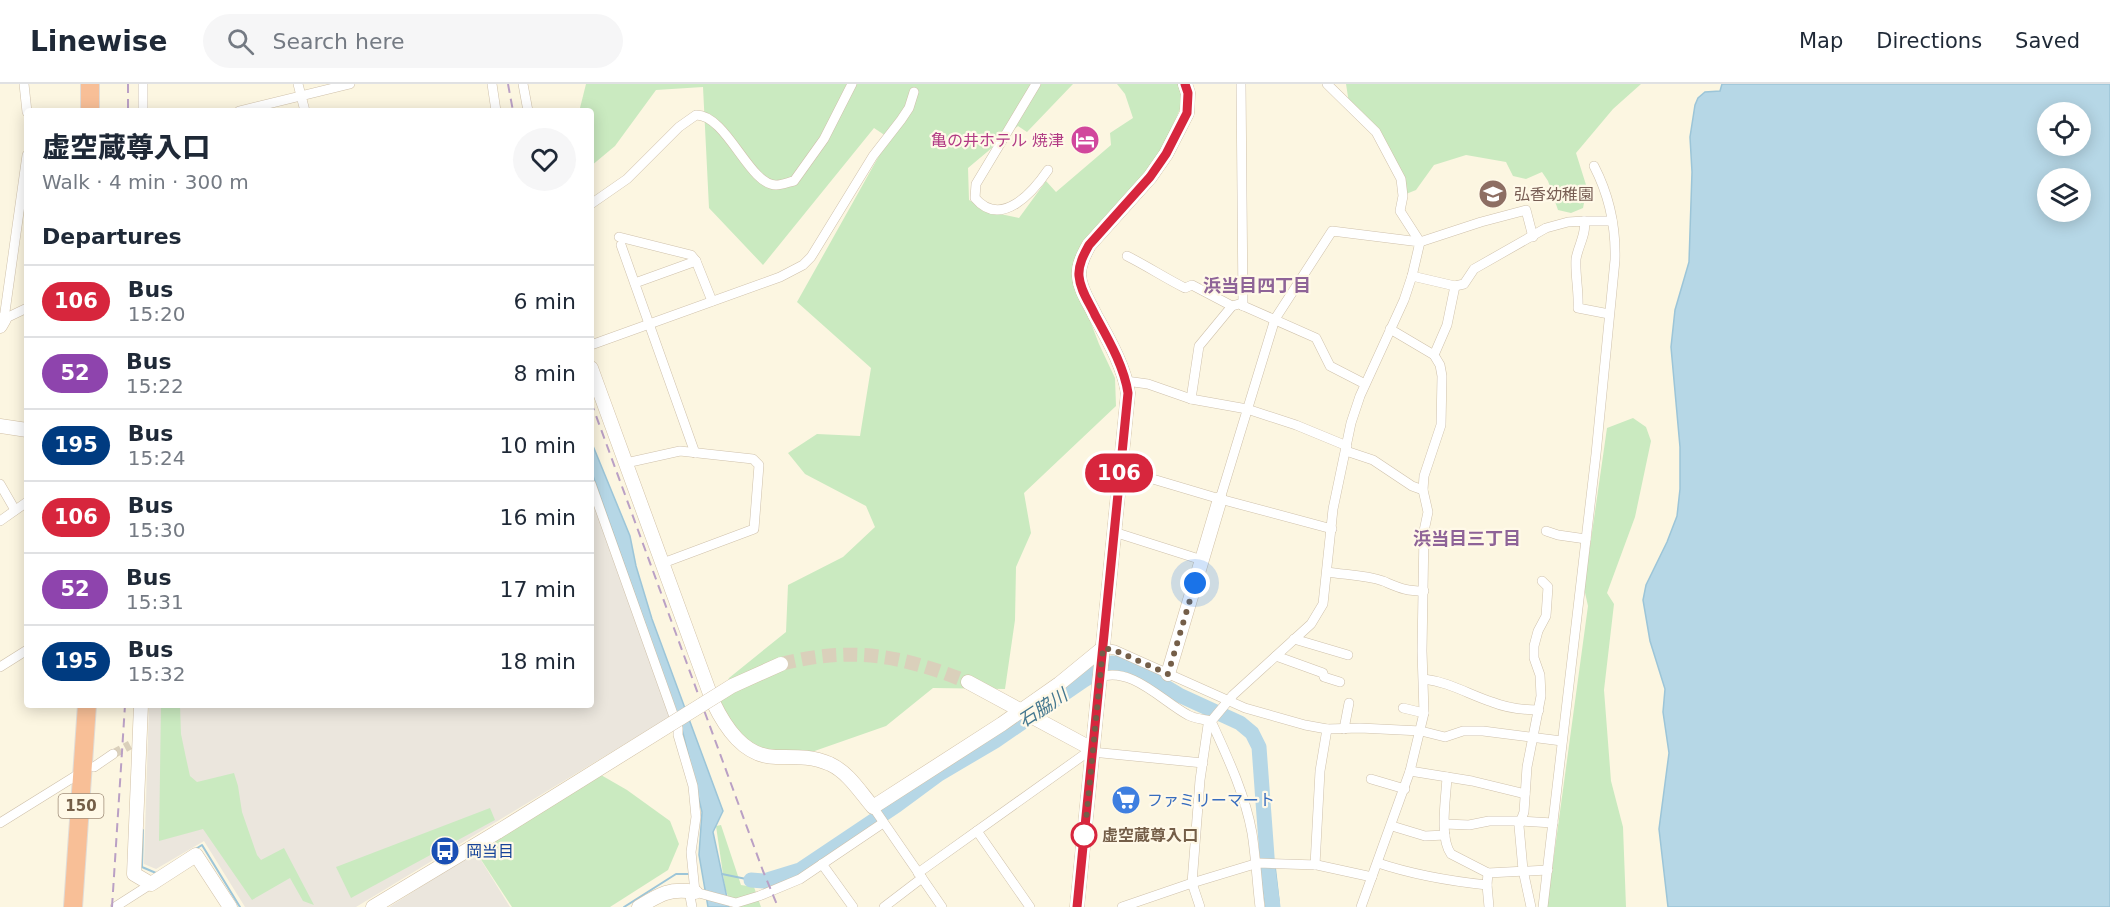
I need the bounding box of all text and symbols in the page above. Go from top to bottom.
search box [203,14,623,68]
text: Linewise [30,25,167,58]
icon: search [224,25,257,58]
text: Search here [272,29,405,54]
text: Map [1799,29,1843,53]
text: Directions [1876,29,1982,53]
text: Saved [2015,29,2080,53]
map controls [2037,102,2091,222]
button: locate [2037,102,2091,156]
hotel icon: 亀の井ホテル 焼津 [1069,124,1101,156]
button: heart [513,128,576,191]
text: 虚空蔵尊入口 [42,131,210,164]
place label: 亀の井ホテル 焼津 [931,131,1064,150]
button: layers [2037,168,2091,222]
text: Walk · 4 min · 300 m [42,170,249,194]
school or university icon: 弘香幼稚園 [1477,178,1509,210]
place label: 弘香幼稚園 [1514,185,1594,204]
text: Departures [42,224,182,249]
district label: 浜当目四丁目 [1203,275,1311,296]
text: Bus [128,277,173,302]
text: 106 [54,289,98,313]
text: 6 min [514,289,576,314]
text: 15:20 [128,302,185,326]
text: Bus [126,349,172,374]
text: 52 [60,361,90,385]
text: 8 min [514,361,576,386]
text: 15:22 [126,374,184,398]
text: Bus [128,421,173,446]
text: 195 [54,433,98,457]
text: 10 min [500,433,576,458]
text: 15:24 [128,446,185,470]
line badge: 106 [1084,454,1154,492]
text: 106 [1097,461,1141,485]
text: Bus [128,493,173,518]
text: 106 [54,505,98,529]
text: 16 min [500,505,576,530]
text: 15:30 [128,518,185,542]
district label: 浜当目三丁目 [1413,528,1521,549]
text: Bus [126,565,172,590]
your location [1180,568,1210,598]
text: 52 [60,577,90,601]
text: 17 min [500,577,576,602]
text: 15:31 [126,590,184,614]
text: Bus [128,637,173,662]
text: 195 [54,649,98,673]
text: 18 min [500,649,576,674]
text: 15:32 [128,662,185,686]
water label: 石脇川 [1014,683,1073,731]
supermarket icon: ファミリーマート [1110,784,1142,816]
place label: ファミリーマート [1147,791,1275,810]
road number: 150 [58,794,104,818]
marker: 虚空蔵尊入口 [1071,822,1097,848]
place label: 虚空蔵尊入口 [1102,826,1198,845]
bus stop icon: 岡当目 [429,835,461,867]
place label: 岡当目 [466,842,514,861]

